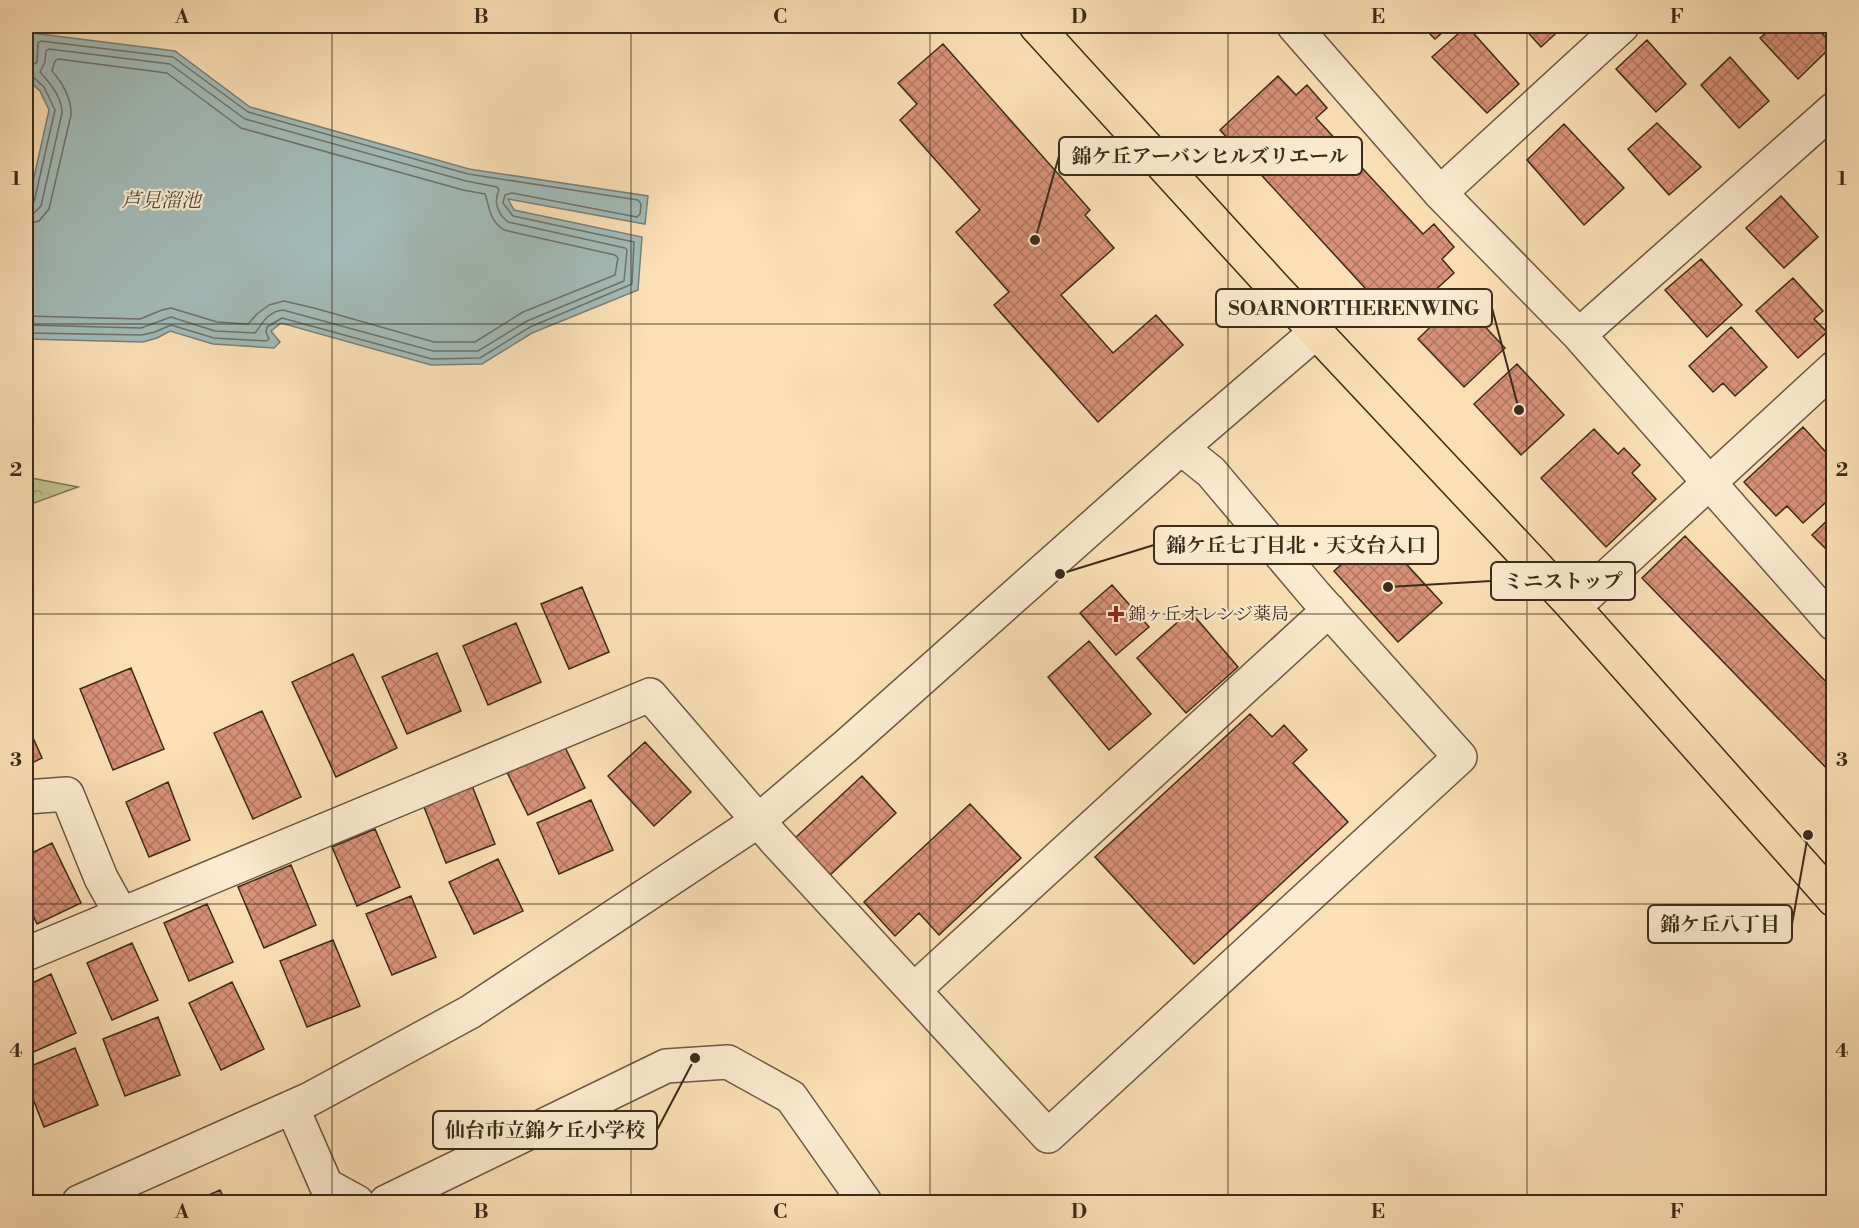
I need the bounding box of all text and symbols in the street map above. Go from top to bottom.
text: A [174,5,190,30]
text: B [473,5,489,30]
text: C [773,5,787,30]
text: D [1071,5,1087,30]
text: E [1371,5,1385,30]
text: F [1670,5,1684,30]
callout: 錦ケ丘アーバンヒルズリエール [1059,137,1362,175]
text: 錦ケ丘アーバンヒルズリエール [1072,145,1349,170]
text: 1 [11,167,21,192]
text: 1 [1837,167,1847,192]
water label: 芦見溜池 [121,189,203,214]
callout: SOARNORTHERENWING [1216,289,1492,327]
text: SOARNORTHERENWING [1228,297,1480,322]
text: 2 [10,458,22,483]
text: 2 [1836,458,1848,483]
callout: 錦ケ丘七丁目北・天文台入口 [1154,526,1438,564]
text: 錦ケ丘七丁目北・天文台入口 [1166,534,1426,559]
callout: ミニストップ [1491,562,1635,600]
text: ミニストップ [1503,570,1623,595]
place label: 錦ヶ丘オレンジ薬局 [1128,603,1289,626]
marker: 錦ヶ丘オレンジ薬局 [1109,607,1123,621]
text: 3 [10,748,22,773]
text: 3 [1836,748,1848,773]
callout: 錦ケ丘八丁目 [1648,905,1792,943]
text: 錦ケ丘八丁目 [1660,913,1780,938]
text: 4 [9,1039,23,1064]
text: 4 [1835,1039,1849,1064]
callout: 仙台市立錦ケ丘小学校 [433,1111,657,1149]
text: 仙台市立錦ケ丘小学校 [445,1119,645,1144]
text: A [174,1200,190,1225]
text: B [473,1200,489,1225]
text: C [773,1200,787,1225]
text: D [1071,1200,1087,1225]
text: E [1371,1200,1385,1225]
text: F [1670,1200,1684,1225]

